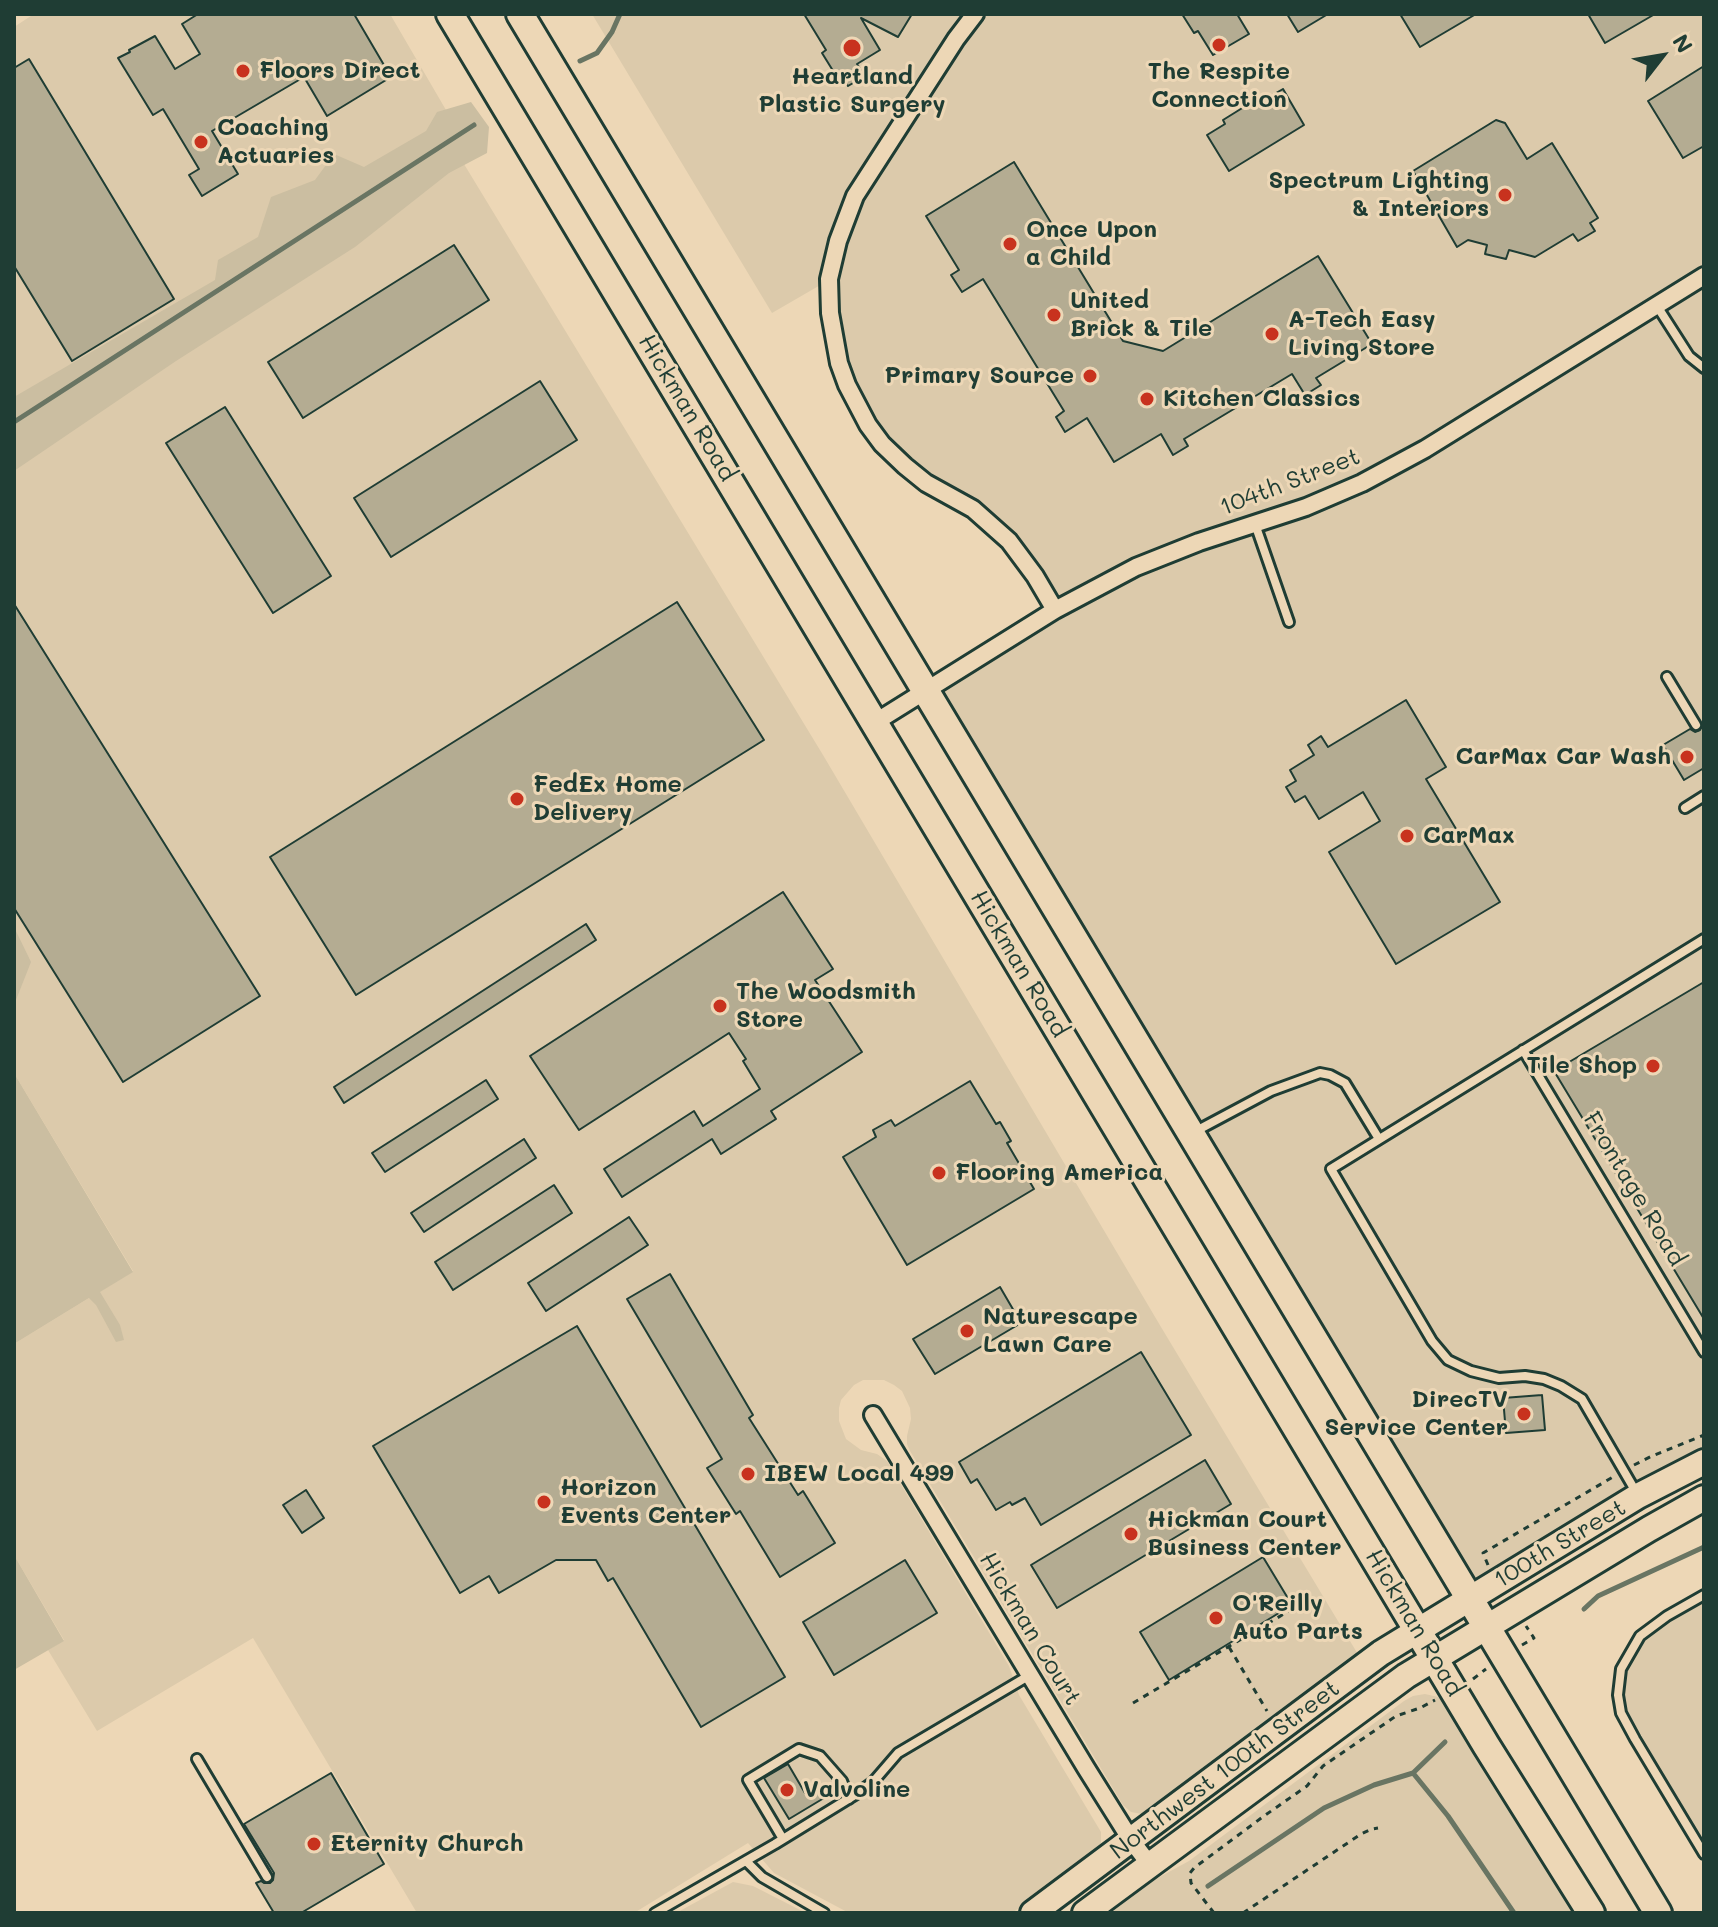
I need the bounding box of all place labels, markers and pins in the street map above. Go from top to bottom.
marker: The Respite Connection [1210,36,1228,54]
marker: Heartland Plastic Surgery [841,37,863,59]
place label: Floors Direct [259,57,420,85]
place label: The Respite Connection [1148,58,1290,114]
marker: Floors Direct [234,62,252,80]
place label: Heartland Plastic Surgery [759,63,945,119]
place label: Coaching Actuaries [217,114,334,170]
marker: Coaching Actuaries [192,133,210,151]
place label: Spectrum Lighting & Interiors [1268,167,1489,223]
marker: Spectrum Lighting & Interiors [1496,186,1514,204]
place label: Once Upon a Child [1026,216,1157,272]
marker: Once Upon a Child [1001,235,1019,253]
place label: United Brick & Tile [1070,287,1212,343]
marker: United Brick & Tile [1045,306,1063,324]
place label: A-Tech Easy Living Store [1288,306,1435,362]
marker: A-Tech Easy Living Store [1263,325,1281,343]
place label: Primary Source [885,362,1074,390]
marker: Primary Source [1081,367,1099,385]
place label: Kitchen Classics [1163,385,1360,413]
marker: Kitchen Classics [1138,390,1156,408]
place label: CarMax Car Wash [1456,743,1671,771]
marker: CarMax Car Wash [1678,748,1696,766]
place label: FedEx Home Delivery [533,771,682,827]
marker: FedEx Home Delivery [508,790,526,808]
place label: CarMax [1423,822,1515,850]
marker: CarMax [1398,827,1416,845]
place label: The Woodsmith Store [736,978,916,1034]
marker: The Woodsmith Store [711,997,729,1015]
place label: Tile Shop [1527,1052,1637,1080]
marker: Tile Shop [1644,1057,1662,1075]
place label: Flooring America [955,1159,1163,1187]
marker: Flooring America [930,1164,948,1182]
place label: Naturescape Lawn Care [983,1303,1138,1359]
marker: Naturescape Lawn Care [958,1322,976,1340]
place label: DirecTV Service Center [1324,1386,1508,1442]
marker: DirecTV Service Center [1515,1405,1533,1423]
place label: IBEW Local 499 [764,1460,954,1488]
marker: IBEW Local 499 [739,1465,757,1483]
place label: Horizon Events Center [560,1474,731,1530]
marker: Horizon Events Center [535,1493,553,1511]
place label: Hickman Court Business Center [1147,1506,1341,1562]
marker: Hickman Court Business Center [1122,1525,1140,1543]
place label: O'Reilly Auto Parts [1232,1590,1363,1646]
marker: O'Reilly Auto Parts [1207,1609,1225,1627]
place label: Valvoline [803,1776,910,1804]
marker: Valvoline [778,1781,796,1799]
place label: Eternity Church [330,1830,523,1858]
marker: Eternity Church [305,1835,323,1853]

